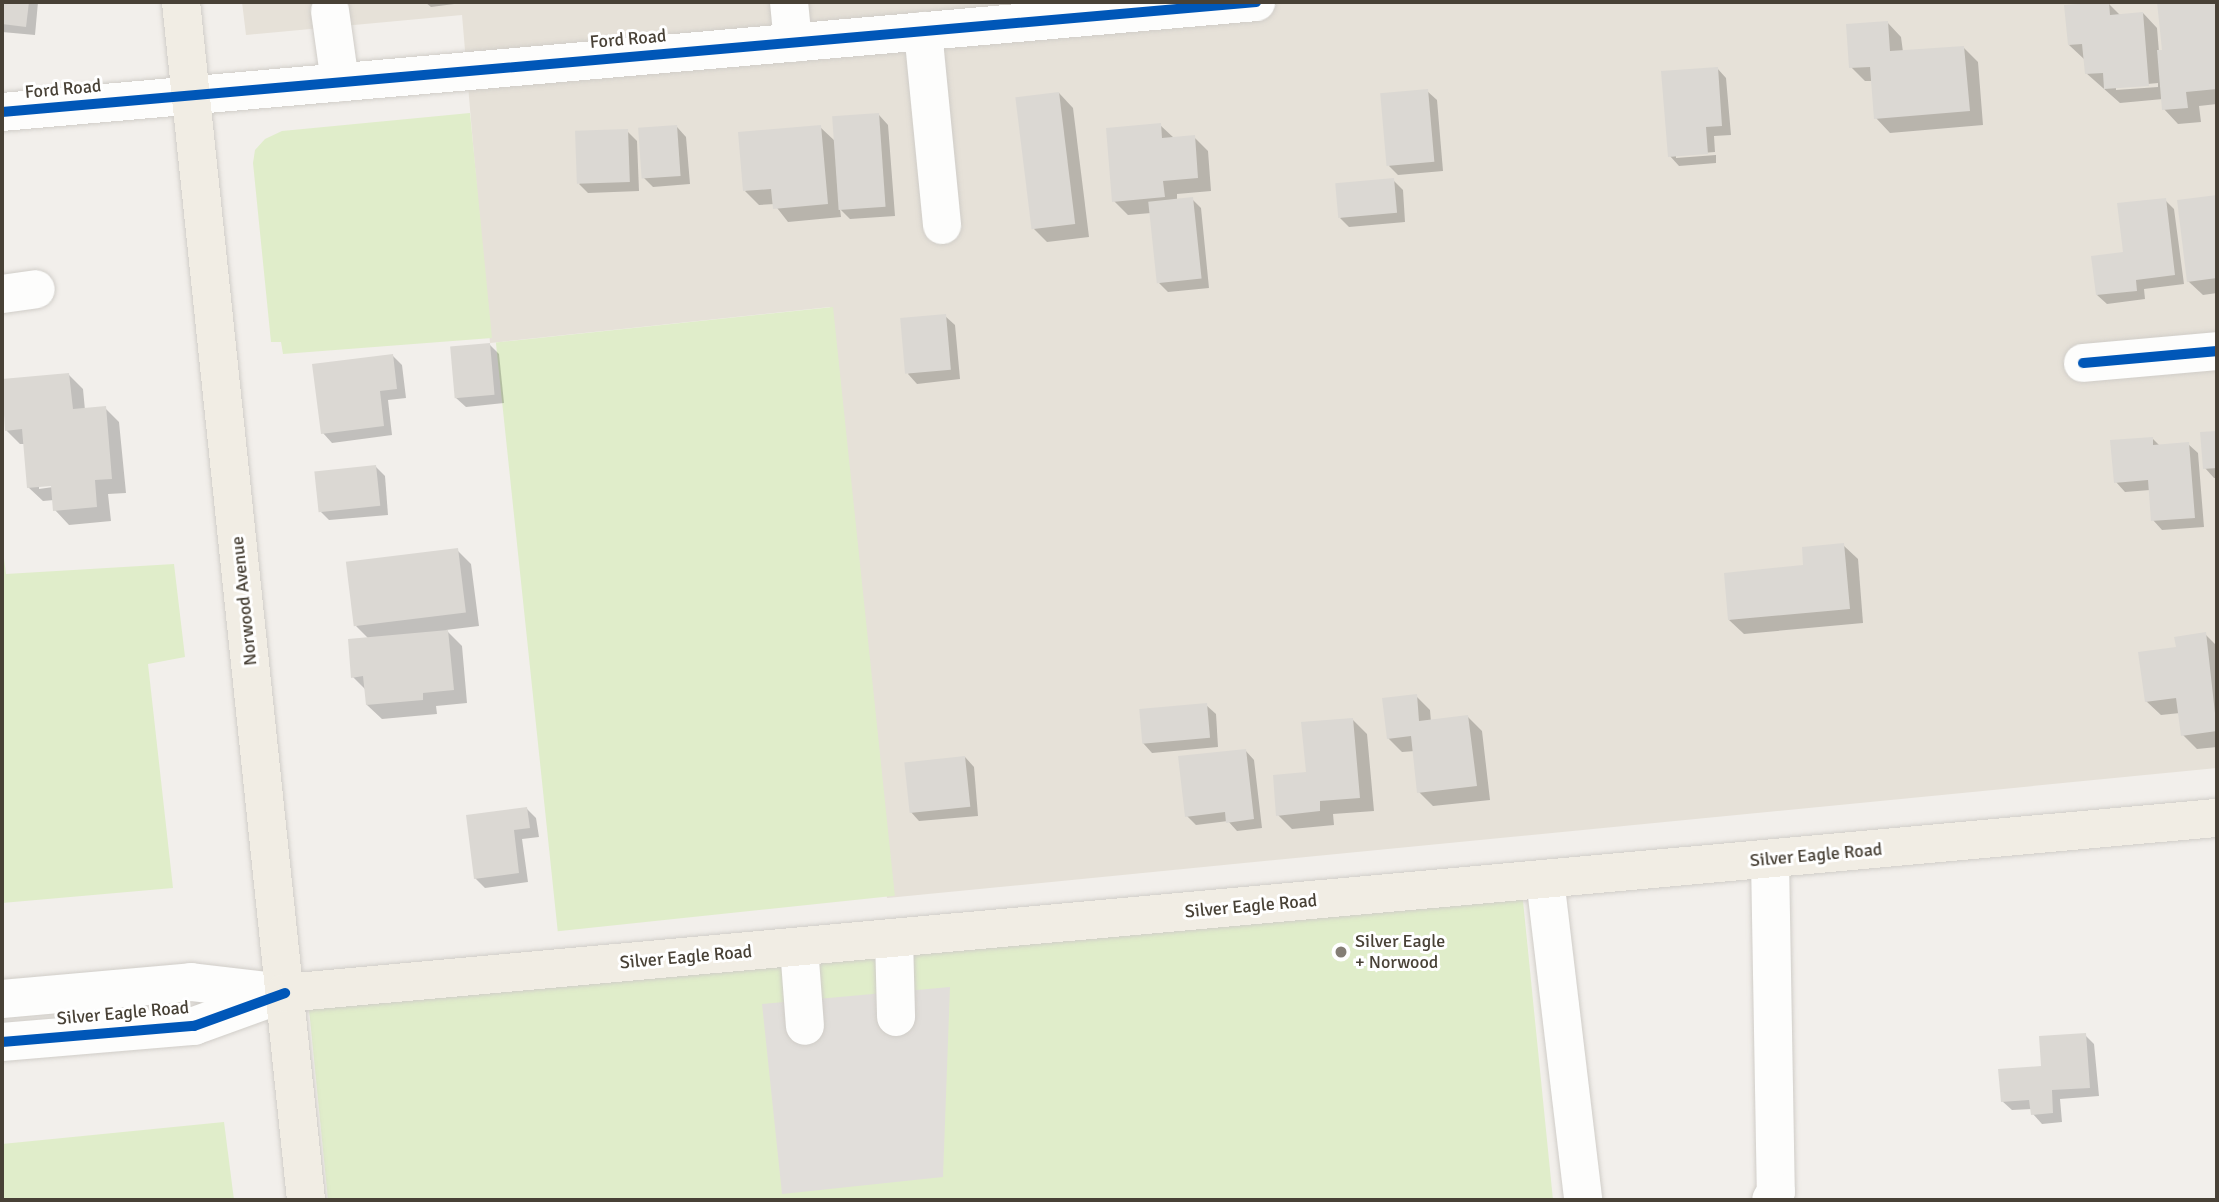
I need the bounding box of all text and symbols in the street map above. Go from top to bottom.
street label: Ford Road [589,25,667,53]
street label: Ford Road [24,75,102,103]
street label: Norwood Avenue [226,535,262,667]
street label: Silver Eagle Road [1749,838,1883,872]
street label: Silver Eagle Road [1184,889,1318,923]
place label: Silver Eagle + Norwood [1355,931,1445,974]
street label: Silver Eagle Road [619,940,753,974]
marker: Silver Eagle + Norwood [1333,944,1349,960]
street label: Silver Eagle Road [56,996,190,1030]

